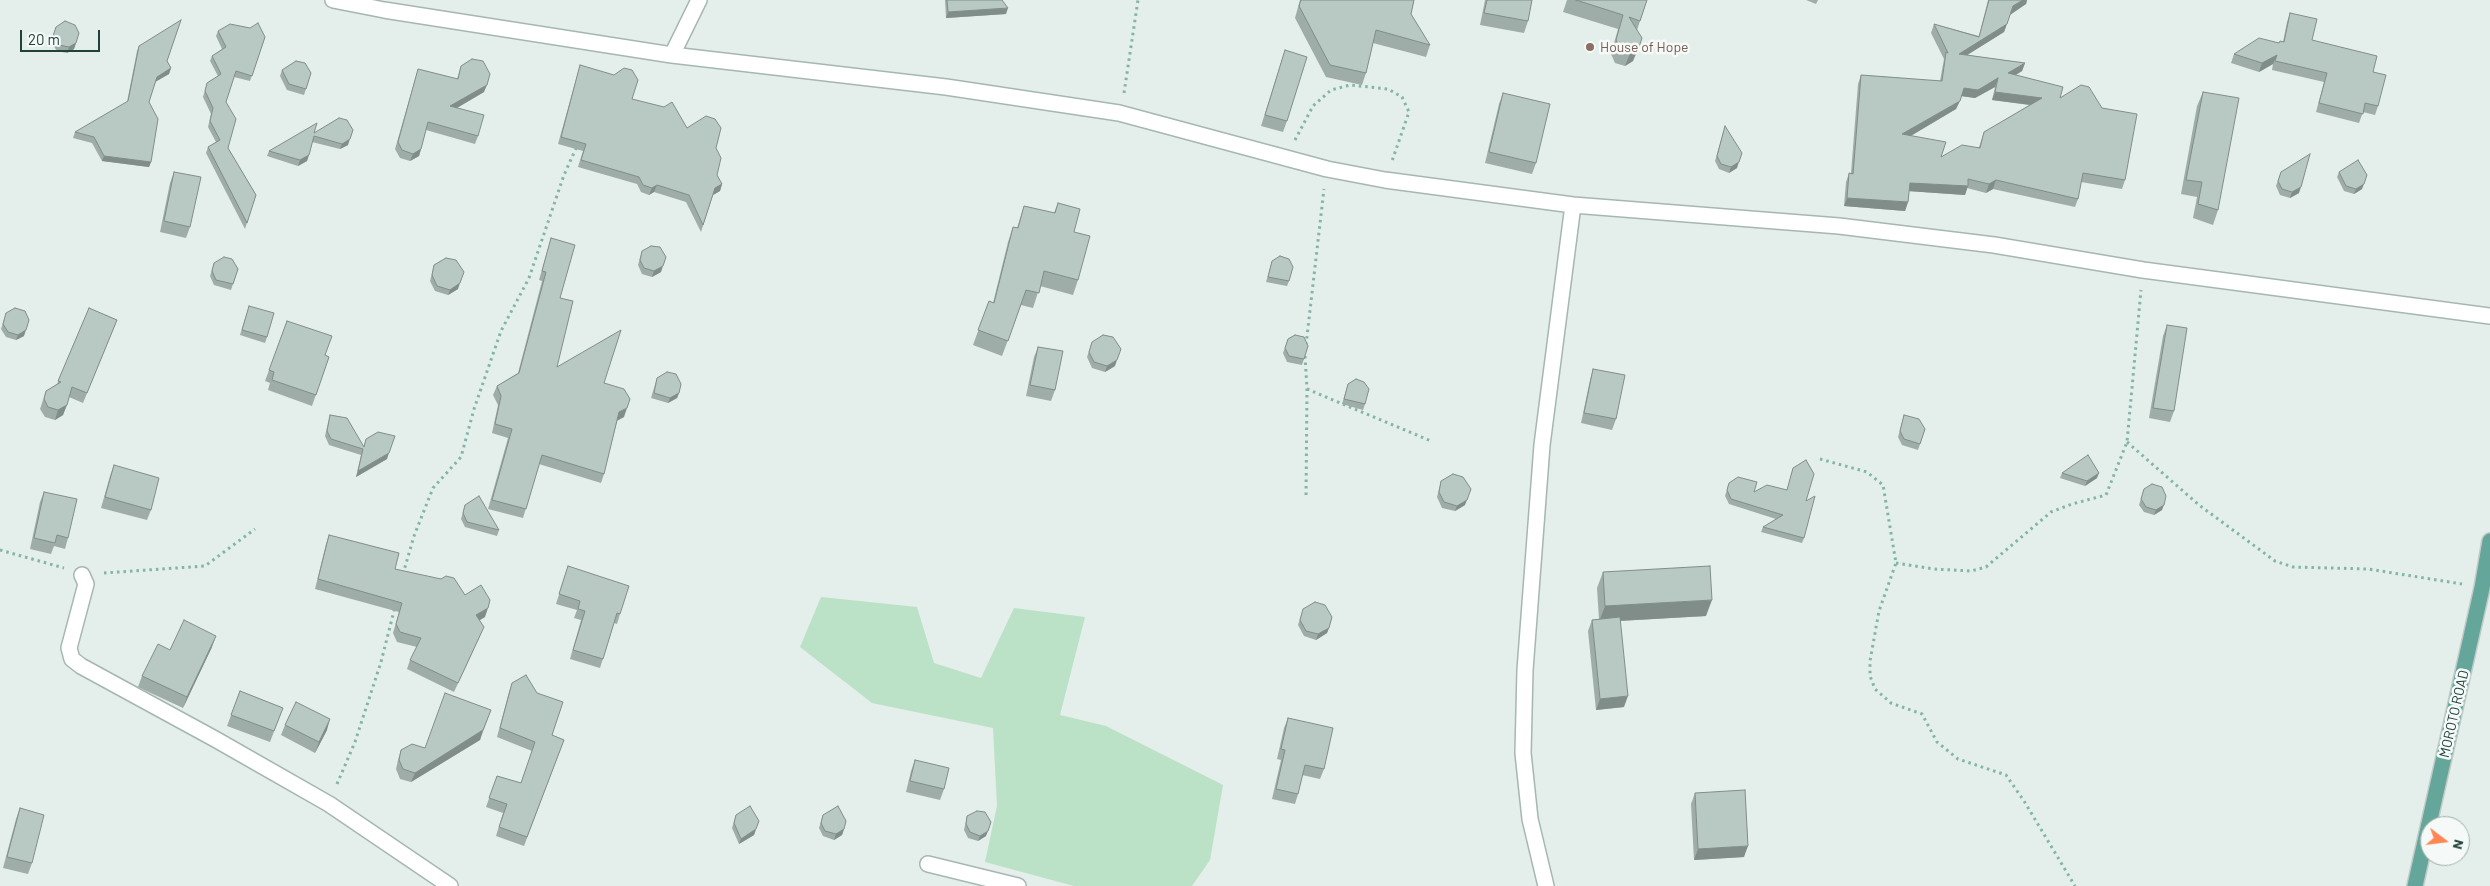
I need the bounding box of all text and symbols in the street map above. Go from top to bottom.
scale bar [22,20,102,52]
text: 20 m [28,30,60,48]
place label: House of Hope [1600,39,1688,55]
marker: House of Hope [1584,41,1596,53]
street label: MOROTO ROAD [2436,669,2472,759]
north arrow [2420,816,2470,866]
text: N [2450,838,2468,851]

